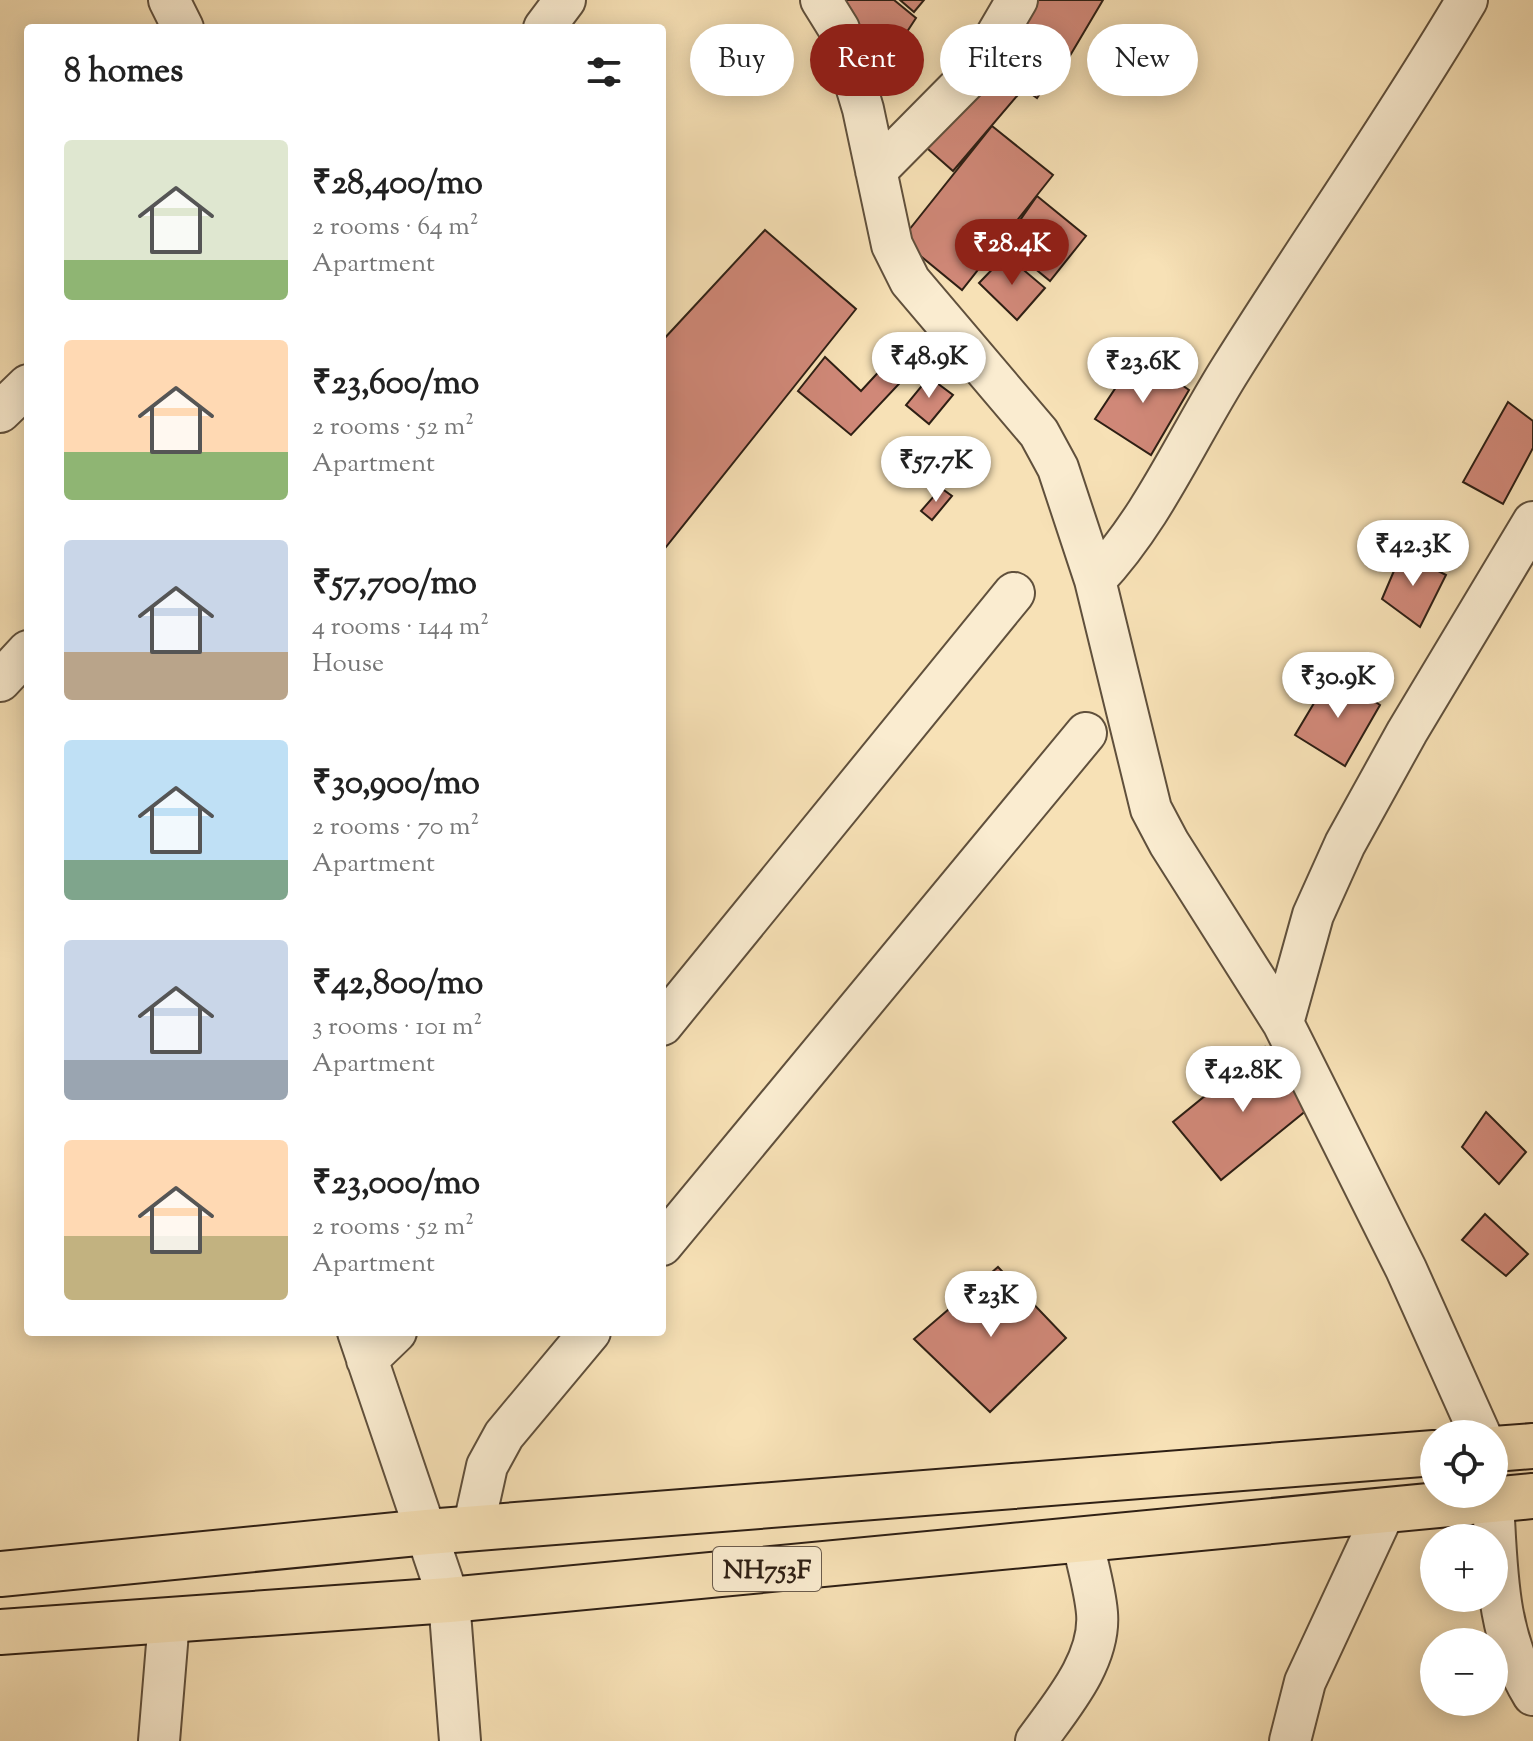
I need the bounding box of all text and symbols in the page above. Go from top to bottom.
chip: Buy [690,24,794,96]
chip: Rent [810,24,924,96]
chip: Filters [940,24,1071,96]
chip: New [1087,24,1198,96]
text: 8 homes [64,48,183,97]
icon: filters [582,50,626,94]
text: ₹28,400/mo [312,160,483,209]
icon: home [128,172,224,268]
text: 2 rooms · 64 m² [312,209,479,246]
pin: ₹28.4K [947,219,1077,287]
text: ₹28.4K [973,226,1051,263]
text: Apartment [312,246,435,283]
pin: ₹48.9K [864,332,994,400]
pin: ₹23.6K [1078,337,1208,405]
text: ₹48.9K [890,339,968,376]
text: ₹23.6K [1105,344,1181,381]
text: ₹23,600/mo [312,360,479,409]
icon: home [128,372,224,468]
text: 2 rooms · 52 m² [312,409,474,446]
pin: ₹57.7K [871,436,1001,504]
text: ₹57.7K [899,443,973,480]
text: Apartment [312,446,435,483]
pin: ₹42.3K [1348,520,1478,588]
text: ₹42.3K [1375,527,1451,564]
text: ₹57,700/mo [312,560,477,609]
icon: home [128,572,224,668]
text: 4 rooms · 144 m² [312,609,489,646]
text: House [312,646,384,683]
pin: ₹30.9K [1273,652,1403,720]
text: ₹30.9K [1300,659,1376,696]
text: ₹30,900/mo [312,760,480,809]
icon: home [128,772,224,868]
text: 2 rooms · 70 m² [312,809,479,846]
text: Apartment [312,846,435,883]
text: ₹42,800/mo [312,960,483,1009]
icon: home [128,972,224,1068]
text: 3 rooms · 101 m² [312,1009,482,1046]
text: Apartment [312,1046,435,1083]
pin: ₹42.8K [1178,1046,1308,1114]
text: ₹42.8K [1204,1053,1282,1090]
text: ₹23,000/mo [312,1160,480,1209]
icon: home [128,1172,224,1268]
text: 2 rooms · 52 m² [312,1209,474,1246]
text: Apartment [312,1246,435,1283]
pin: ₹23K [944,1271,1038,1339]
text: ₹23K [963,1278,1019,1315]
map controls [1420,1420,1508,1716]
button: locate [1420,1420,1508,1508]
button: + [1420,1524,1508,1612]
road number: NH753F [713,1547,821,1591]
button: − [1420,1628,1508,1716]

